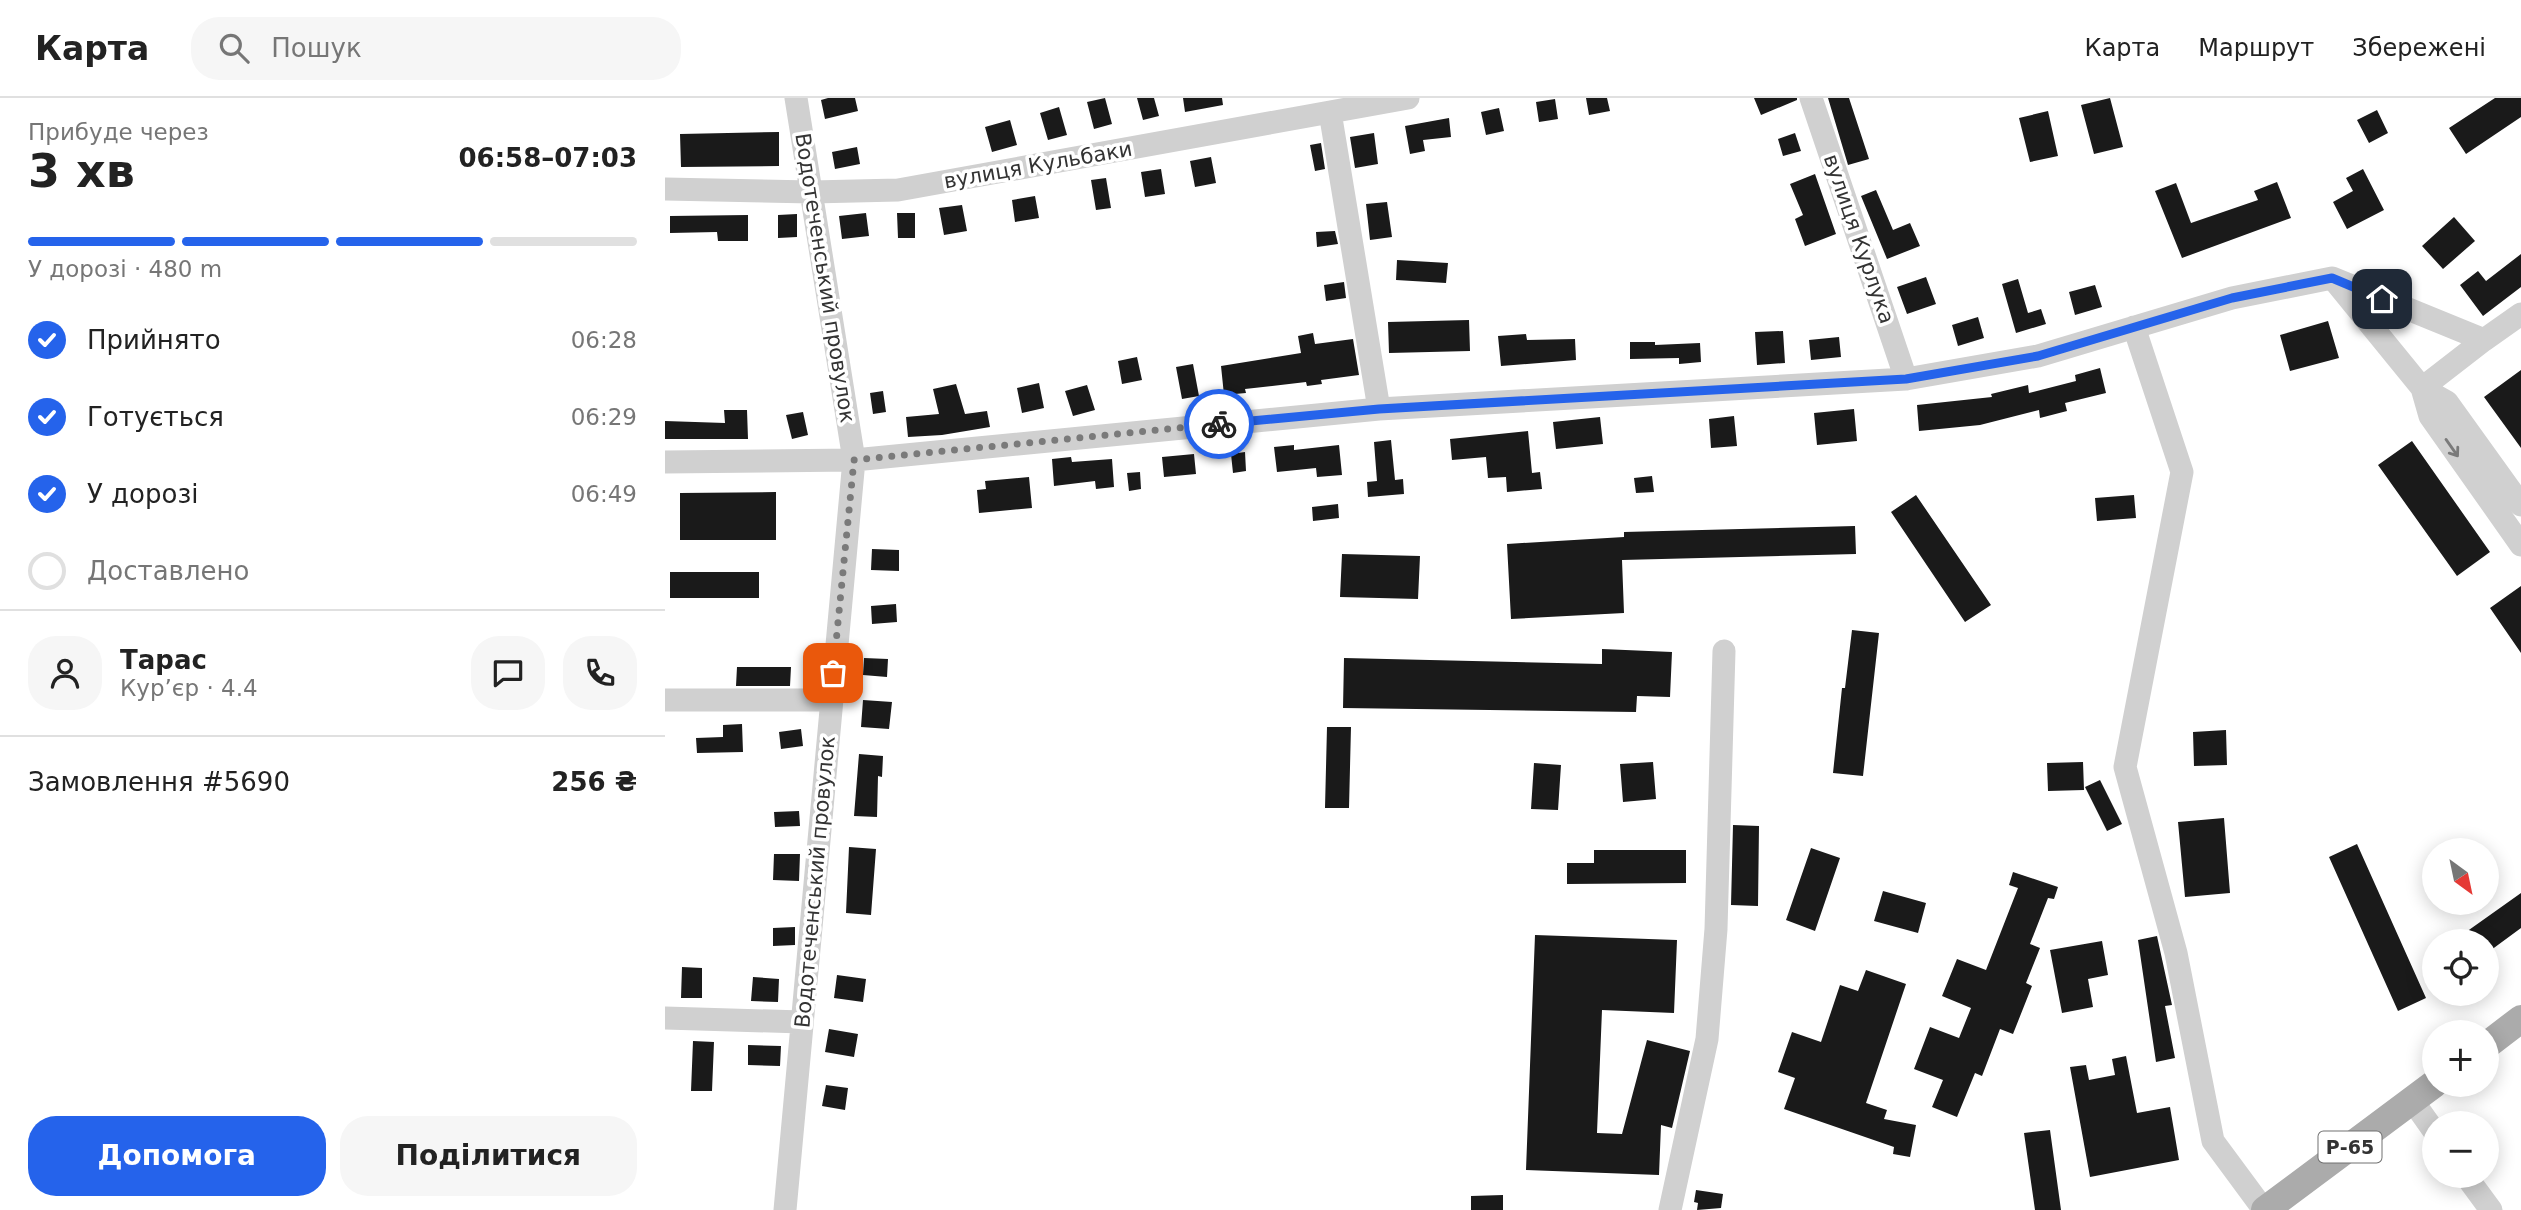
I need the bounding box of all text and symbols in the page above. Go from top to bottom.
search box [191,17,681,80]
text: Карта [35,29,149,68]
icon: search [215,29,253,67]
text: Пошук [271,33,362,63]
text: Карта [2085,34,2160,62]
text: Маршрут [2198,34,2314,62]
text: Збережені [2352,34,2486,62]
text: Прибуде через [28,119,209,145]
street label: Водотеченський провулок [790,131,860,425]
street label: вулиця Кульбаки [942,137,1134,193]
text: 06:58–07:03 [458,143,637,173]
text: 3 хв [28,144,135,198]
street label: вулиця Курлука [1819,151,1899,327]
text: У дорозі · 480 m [28,256,222,282]
pin [2352,269,2412,329]
icon: home [2363,280,2401,318]
icon: check [28,321,66,359]
text: Прийнято [87,325,221,355]
text: 06:28 [571,327,637,353]
courier [1184,389,1254,459]
icon: check [28,398,66,436]
text: Готується [87,402,224,432]
text: 06:29 [571,404,637,430]
icon: bike [1200,405,1238,443]
one-way arrow [2445,438,2459,457]
icon: check [28,475,66,513]
text: У дорозі [87,479,198,509]
text: 06:49 [571,481,637,507]
text: Доставлено [87,556,249,586]
button: person [28,636,102,710]
button: chat [471,636,545,710]
button: phone [563,636,637,710]
pin [803,643,863,703]
text: Тарас [120,645,207,675]
icon: bag [814,654,852,692]
text: Кур’єр · 4.4 [120,675,258,701]
street label: Водотеченський провулок [790,735,840,1029]
text: Замовлення #5690 [28,767,290,797]
text: 256 ₴ [551,767,637,797]
north arrow [2422,838,2499,915]
map controls [2422,838,2499,1188]
button: locate [2422,929,2499,1006]
button: + [2422,1020,2499,1097]
button: − [2422,1111,2499,1188]
button: Допомога [28,1116,326,1196]
button: Поділитися [340,1116,637,1196]
road number: Р-65 [2319,1132,2381,1162]

